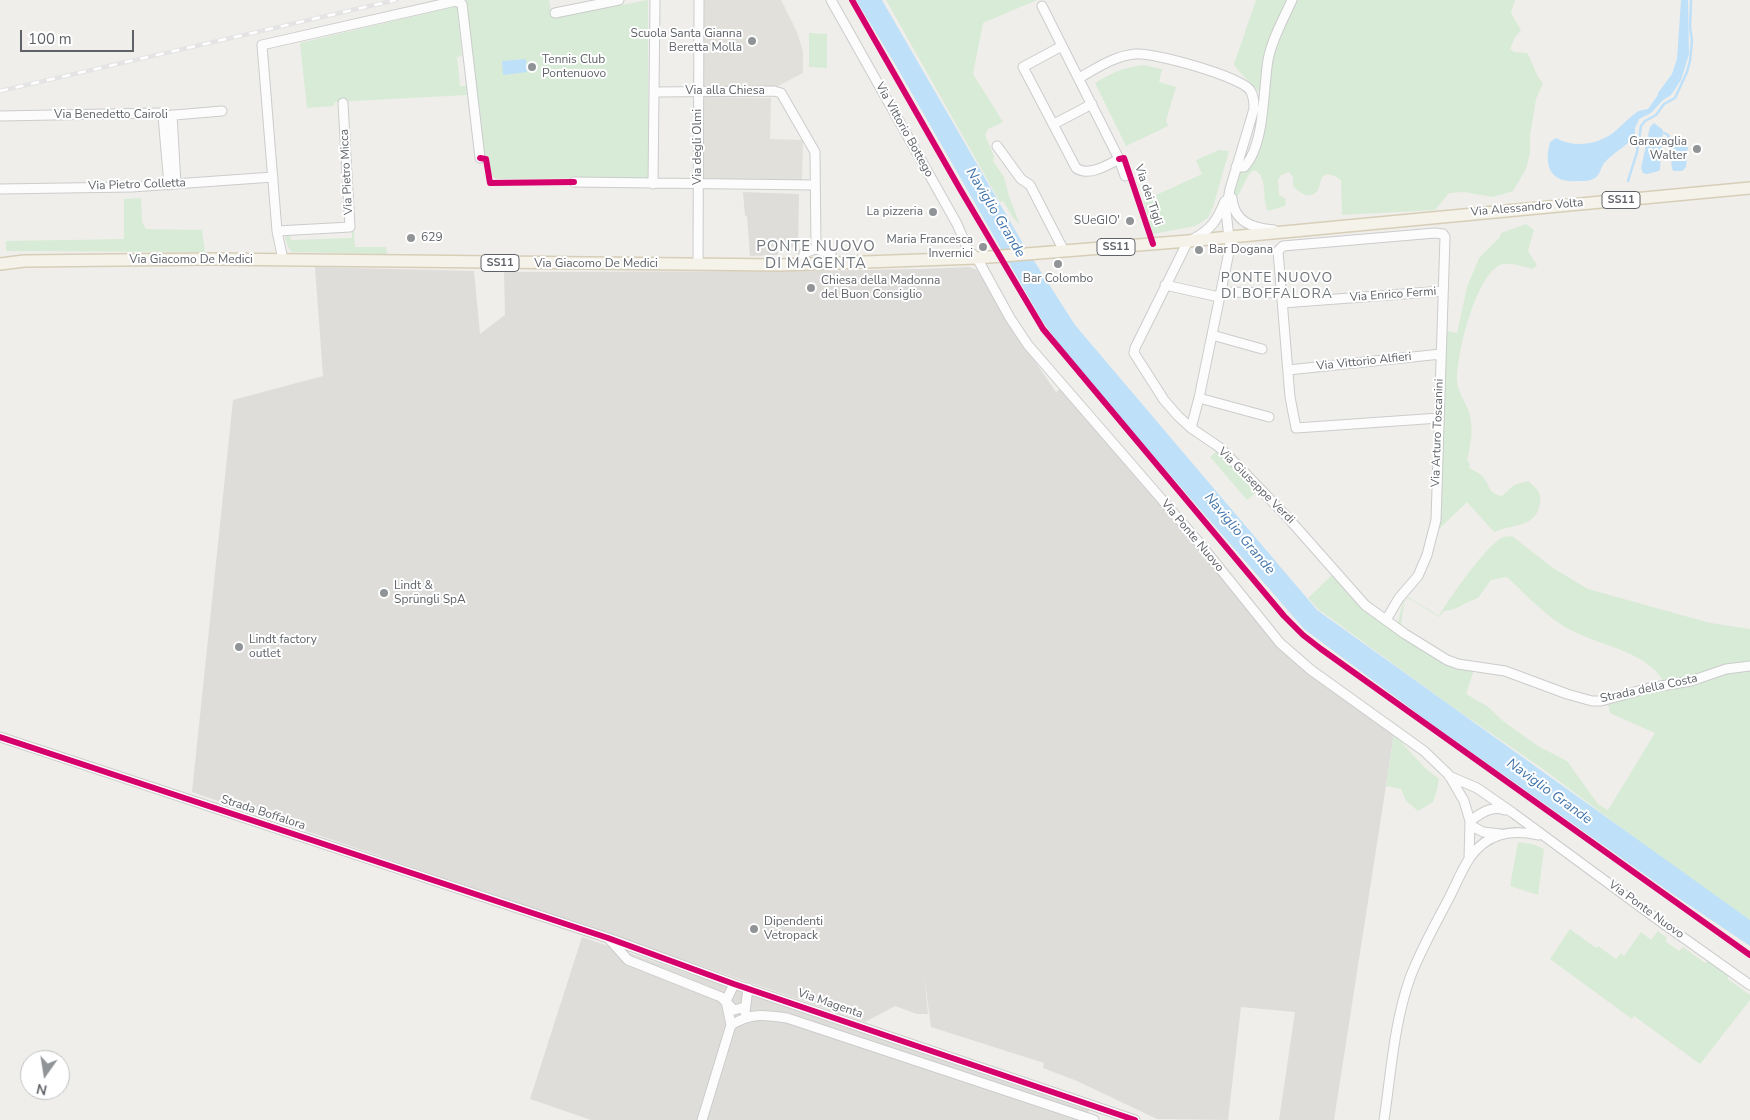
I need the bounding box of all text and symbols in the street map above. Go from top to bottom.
scale bar [22,20,136,52]
place label: Scuola Santa Gianna Beretta Molla [631,27,742,55]
text: 100 m [28,29,72,49]
marker: Scuola Santa Gianna Beretta Molla [746,35,758,47]
place label: Tennis Club Pontenuovo [542,53,606,81]
marker: Tennis Club Pontenuovo [526,61,538,73]
street label: Via Vittorio Bottego [872,80,936,180]
street label: Via alla Chiesa [685,84,765,98]
street label: Via Benedetto Cairoli [54,108,168,122]
street label: Via degli Olmi [691,109,705,185]
street label: Via Pietro Micca [338,129,356,215]
place label: Garavaglia Walter [1629,135,1687,163]
marker: Garavaglia Walter [1691,143,1703,155]
street label: Via dei Tigli [1131,163,1165,227]
water label: Naviglio Grande [962,165,1028,261]
street label: Via Pietro Colletta [88,176,186,194]
road number: SS11 [1602,192,1640,208]
street label: Via Alessandro Volta [1470,196,1584,220]
place label: La pizzeria [866,205,923,219]
marker: La pizzeria [927,206,939,218]
place label: SUeGIO' [1074,214,1120,228]
marker: SUeGIO' [1124,215,1136,227]
place label: 629 [421,231,443,245]
marker: 629 [405,232,417,244]
place label: Maria Francesca Invernici [887,233,973,261]
district label: PONTE NUOVO DI MAGENTA [755,238,877,273]
road number: SS11 [1097,238,1135,256]
marker: Maria Francesca Invernici [977,241,989,253]
place label: Bar Dogana [1209,243,1273,257]
marker: Bar Dogana [1193,244,1205,256]
street label: Via Giacomo De Medici [129,253,253,267]
road number: SS11 [481,254,519,272]
street label: Via Giacomo De Medici [534,257,658,271]
marker: Bar Colombo [1052,258,1064,270]
district label: PONTE NUOVO DI BOFFALORA [1219,271,1335,304]
place label: Bar Colombo [1023,272,1093,286]
place label: Chiesa della Madonna del Buon Consiglio [821,274,940,302]
marker: Chiesa della Madonna del Buon Consiglio [805,282,817,294]
street label: Via Enrico Fermi [1349,285,1437,305]
street label: Via Vittorio Alfieri [1316,350,1412,374]
street label: Via Arturo Toscanini [1429,378,1447,488]
street label: Via Giuseppe Verdi [1215,445,1297,527]
water label: Naviglio Grande [1200,490,1278,578]
street label: Via Ponte Nuovo [1158,497,1226,575]
place label: Lindt & Sprüngli SpA [394,579,466,607]
marker: Lindt & Sprüngli SpA [378,587,390,599]
place label: Lindt factory outlet [249,633,317,661]
marker: Lindt factory outlet [233,641,245,653]
street label: Strada della Costa [1599,672,1699,706]
water label: Naviglio Grande [1503,755,1595,829]
street label: Strada Boffalora [219,793,307,833]
street label: Via Ponte Nuovo [1605,878,1687,942]
place label: Dipendenti Vetropack [764,915,823,943]
marker: Dipendenti Vetropack [748,923,760,935]
street label: Via Magenta [796,986,864,1022]
north arrow [20,1050,70,1100]
text: N [35,1079,49,1100]

